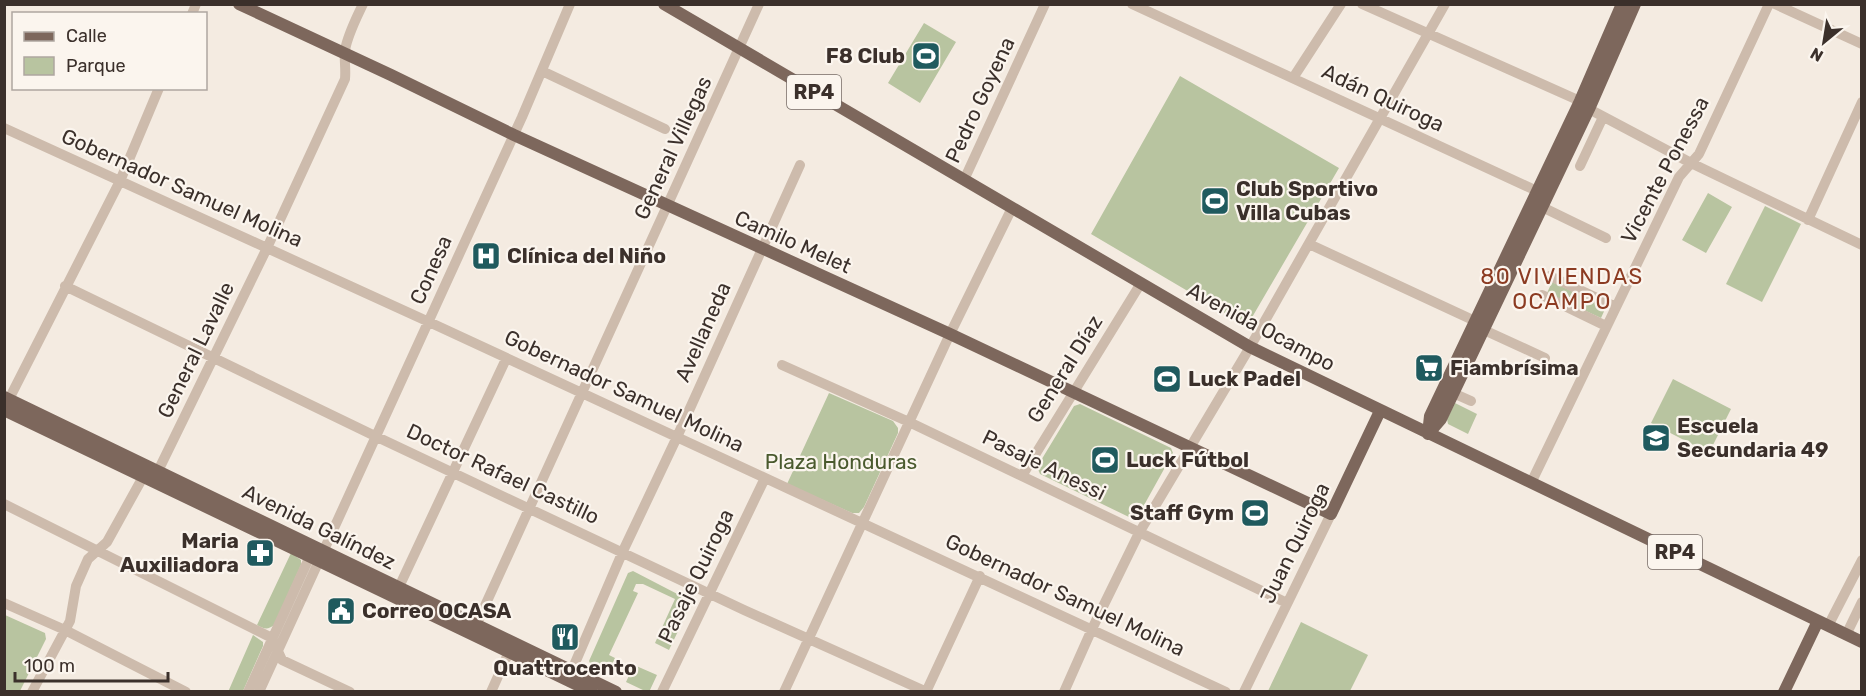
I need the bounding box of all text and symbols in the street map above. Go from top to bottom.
legend [12,12,207,90]
north arrow [1794,12,1854,72]
text: Calle [66,25,107,47]
street label: Pedro Goyena [940,33,1020,167]
sports icon: F8 Club [910,40,942,72]
place label: F8 Club [826,43,905,68]
text: N [1807,43,1826,66]
text: Parque [66,55,126,77]
street label: Adán Quiroga [1318,58,1448,137]
street label: General Villegas [628,72,717,223]
road number: RP4 [787,75,841,109]
street label: Vicente Ponessa [1615,92,1714,247]
street label: Gobernador Samuel Molina [58,123,307,252]
place label: Club Sportivo Villa Cubas [1236,176,1378,225]
sports icon: Club Sportivo Villa Cubas [1199,185,1231,217]
street label: Camilo Melet [731,205,855,278]
street label: Conesa [404,231,457,308]
hospital icon: Clínica del Niño [470,240,502,272]
place label: Clínica del Niño [507,243,666,268]
district label: 80 VIVIENDAS OCAMPO [1480,263,1644,315]
street label: Avenida Ocampo [1183,277,1340,376]
street label: General Lavalle [152,278,239,422]
street label: Avellaneda [669,278,736,386]
street label: General Díaz [1022,310,1108,427]
street label: Gobernador Samuel Molina [501,324,748,457]
supermarket icon: Fiambrísima [1413,352,1445,384]
place label: Fiambrísima [1450,355,1579,380]
sports icon: Luck Padel [1151,363,1183,395]
place label: Luck Padel [1188,366,1301,391]
place label: Escuela Secundaria 49 [1677,413,1829,462]
street label: Doctor Rafael Castillo [403,418,603,529]
school or university icon: Escuela Secundaria 49 [1640,422,1672,454]
street label: Pasaje Anessi [978,424,1110,505]
sports icon: Luck Fútbol [1089,444,1121,476]
place label: Luck Fútbol [1126,447,1249,472]
park label: Plaza Honduras [765,449,917,474]
street label: Juan Quiroga [1255,478,1335,607]
street label: Avenida Galíndez [239,479,400,574]
sports icon: Staff Gym [1239,497,1271,529]
place label: Staff Gym [1130,500,1234,525]
street label: Pasaje Quiroga [652,505,739,647]
place label: Maria Auxiliadora [120,528,239,577]
street label: Gobernador Samuel Molina [942,528,1189,661]
road number: RP4 [1648,535,1702,569]
pharmacy icon: Maria Auxiliadora [244,537,276,569]
public building icon: Correo OCASA [325,595,357,627]
place label: Correo OCASA [362,598,511,623]
restaurant icon: Quattrocento [549,621,581,653]
scale bar [15,645,168,683]
text: 100 m [24,655,75,677]
place label: Quattrocento [493,655,637,680]

